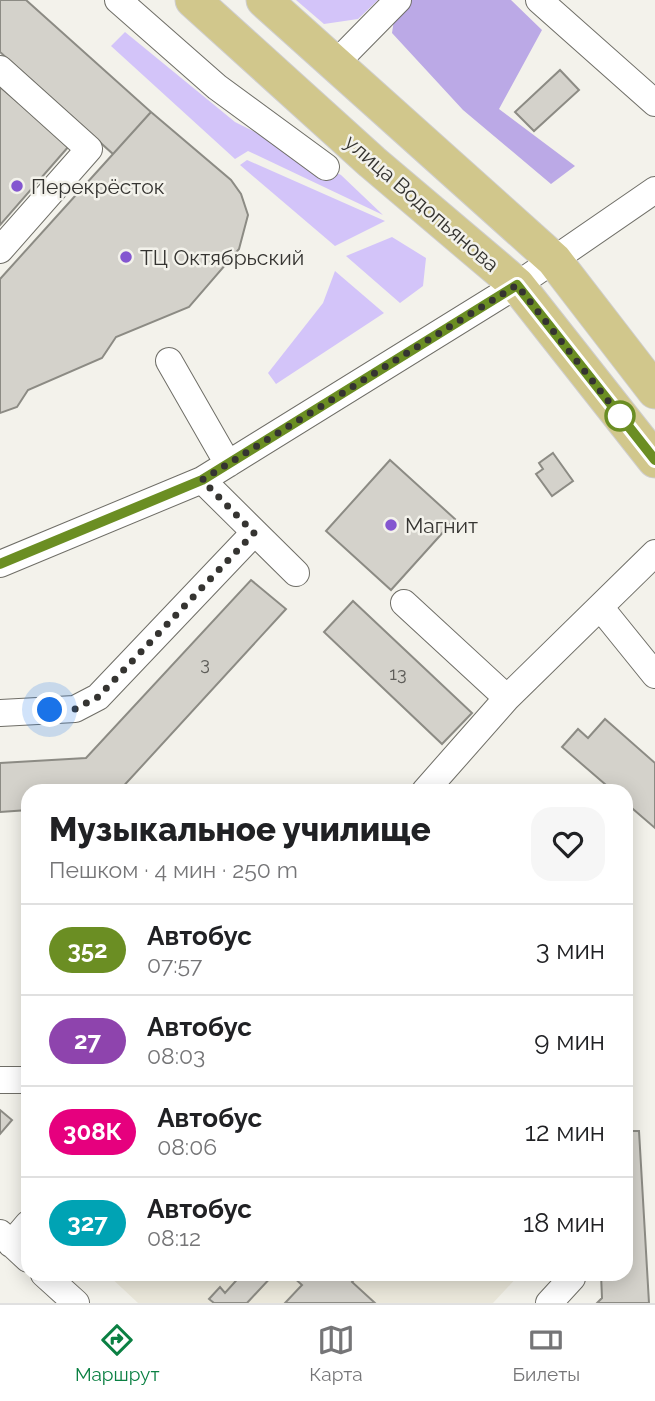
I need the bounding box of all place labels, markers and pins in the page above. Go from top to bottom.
place label: Перекрёсток [31,174,165,199]
marker: Перекрёсток [9,178,25,194]
place label: ТЦ Октябрьский [140,245,304,270]
marker: ТЦ Октябрьский [118,249,134,265]
unlabelled marker [605,401,635,431]
place label: Магнит [405,513,478,538]
marker: Магнит [383,517,399,533]

